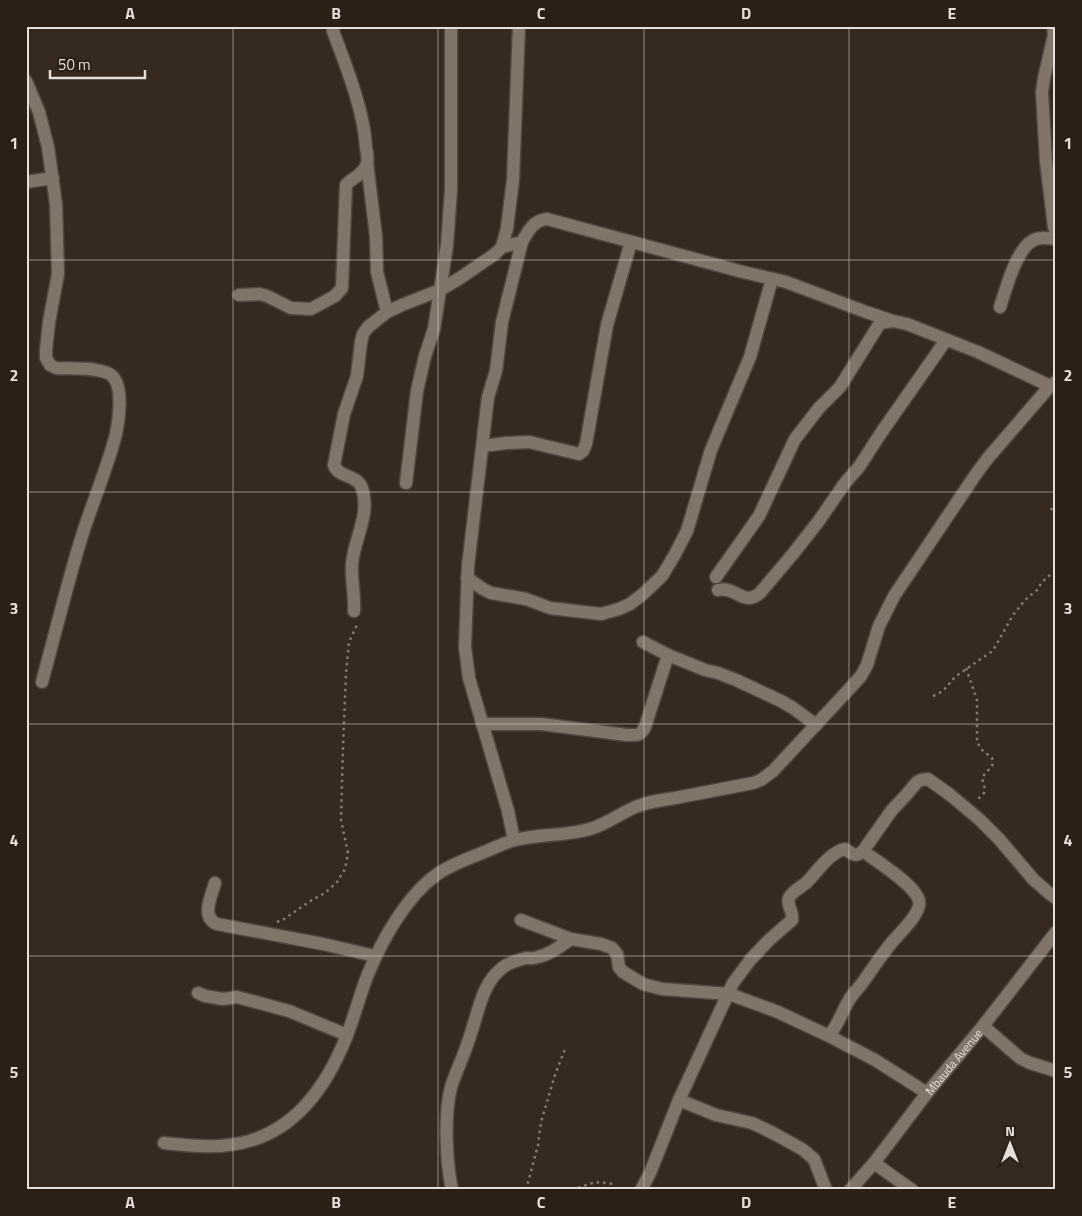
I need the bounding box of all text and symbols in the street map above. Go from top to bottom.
text: A [125,1,135,25]
text: B [331,1,341,25]
text: C [537,1,546,25]
text: D [741,1,751,25]
text: E [948,1,957,25]
scale bar [50,48,145,80]
text: 50 m [58,53,91,76]
text: 1 [10,131,18,155]
text: 1 [1064,131,1072,155]
text: 2 [10,363,18,387]
text: 2 [1064,363,1072,387]
text: 3 [10,596,18,620]
text: 3 [1064,596,1072,620]
text: 4 [10,828,19,852]
text: 4 [1064,828,1073,852]
street label: Mbauda Avenue [920,1024,987,1099]
text: 5 [10,1060,19,1084]
text: 5 [1064,1060,1073,1084]
north arrow [984,1118,1034,1168]
text: N [1005,1120,1015,1141]
text: A [125,1190,135,1214]
text: B [331,1190,341,1214]
text: C [537,1190,546,1214]
text: D [741,1190,751,1214]
text: E [948,1190,957,1214]

